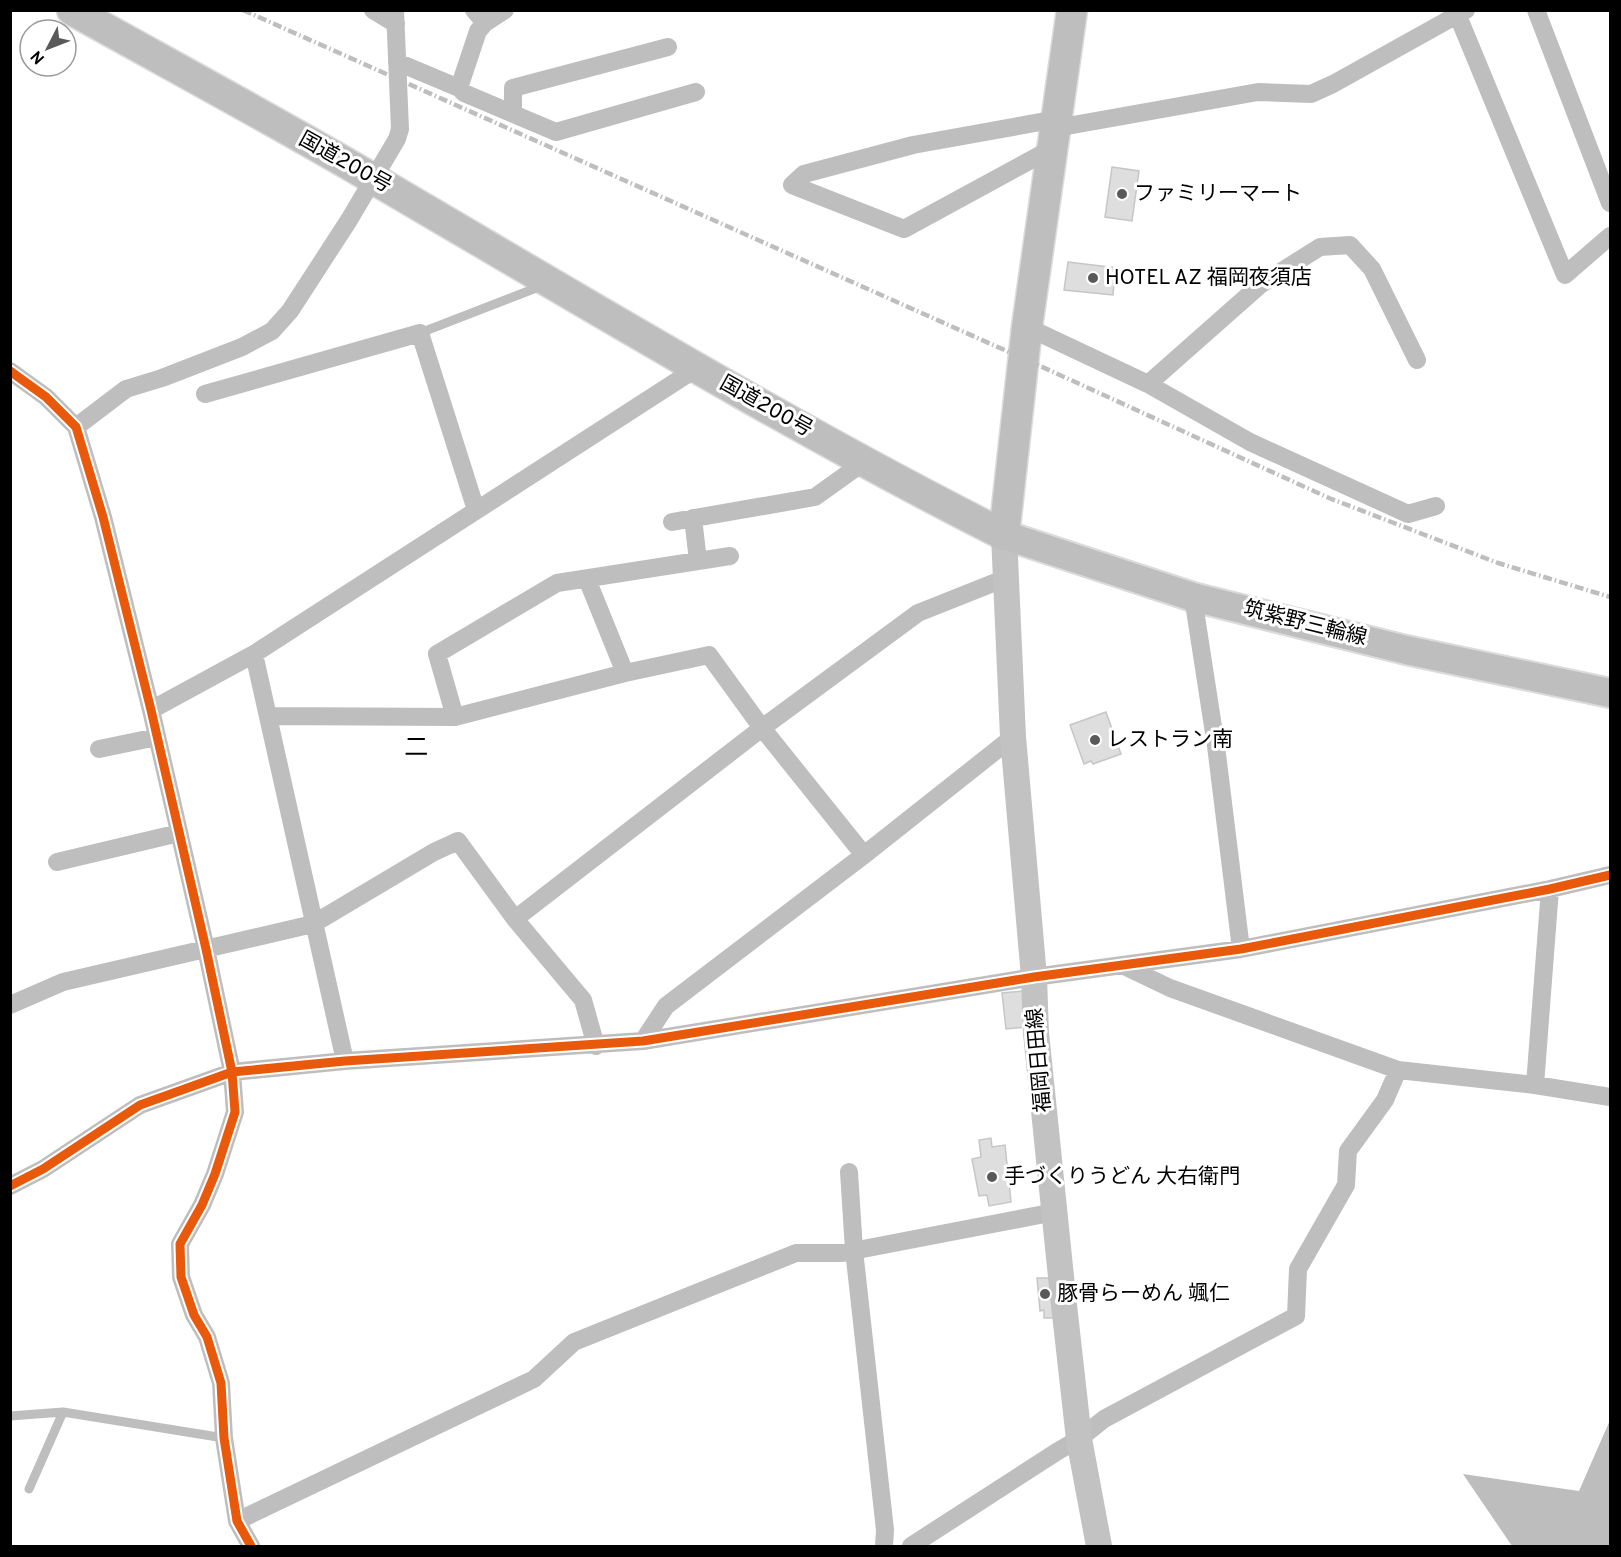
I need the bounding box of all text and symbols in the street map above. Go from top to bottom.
north arrow [18,18,78,78]
text: N [27,46,50,68]
street label: 国道200号 [294,126,396,200]
place label: ファミリーマート [1134,181,1302,208]
marker: ファミリーマート [1115,187,1129,201]
place label: HOTEL AZ 福岡夜須店 [1105,265,1312,292]
marker: HOTEL AZ 福岡夜須店 [1086,271,1100,285]
street label: 国道200号 [715,370,817,444]
street label: 筑紫野三輪線 [1241,596,1369,652]
place label: レストラン南 [1107,727,1233,754]
marker: レストラン南 [1088,733,1102,747]
district label: 二 [404,734,428,764]
street label: 福岡日田線 [1022,1007,1058,1113]
place label: 手づくりうどん 大右衛門 [1004,1164,1240,1191]
marker: 手づくりうどん 大右衛門 [985,1170,999,1184]
place label: 豚骨らーめん 颯仁 [1057,1281,1230,1308]
marker: 豚骨らーめん 颯仁 [1038,1287,1052,1301]

